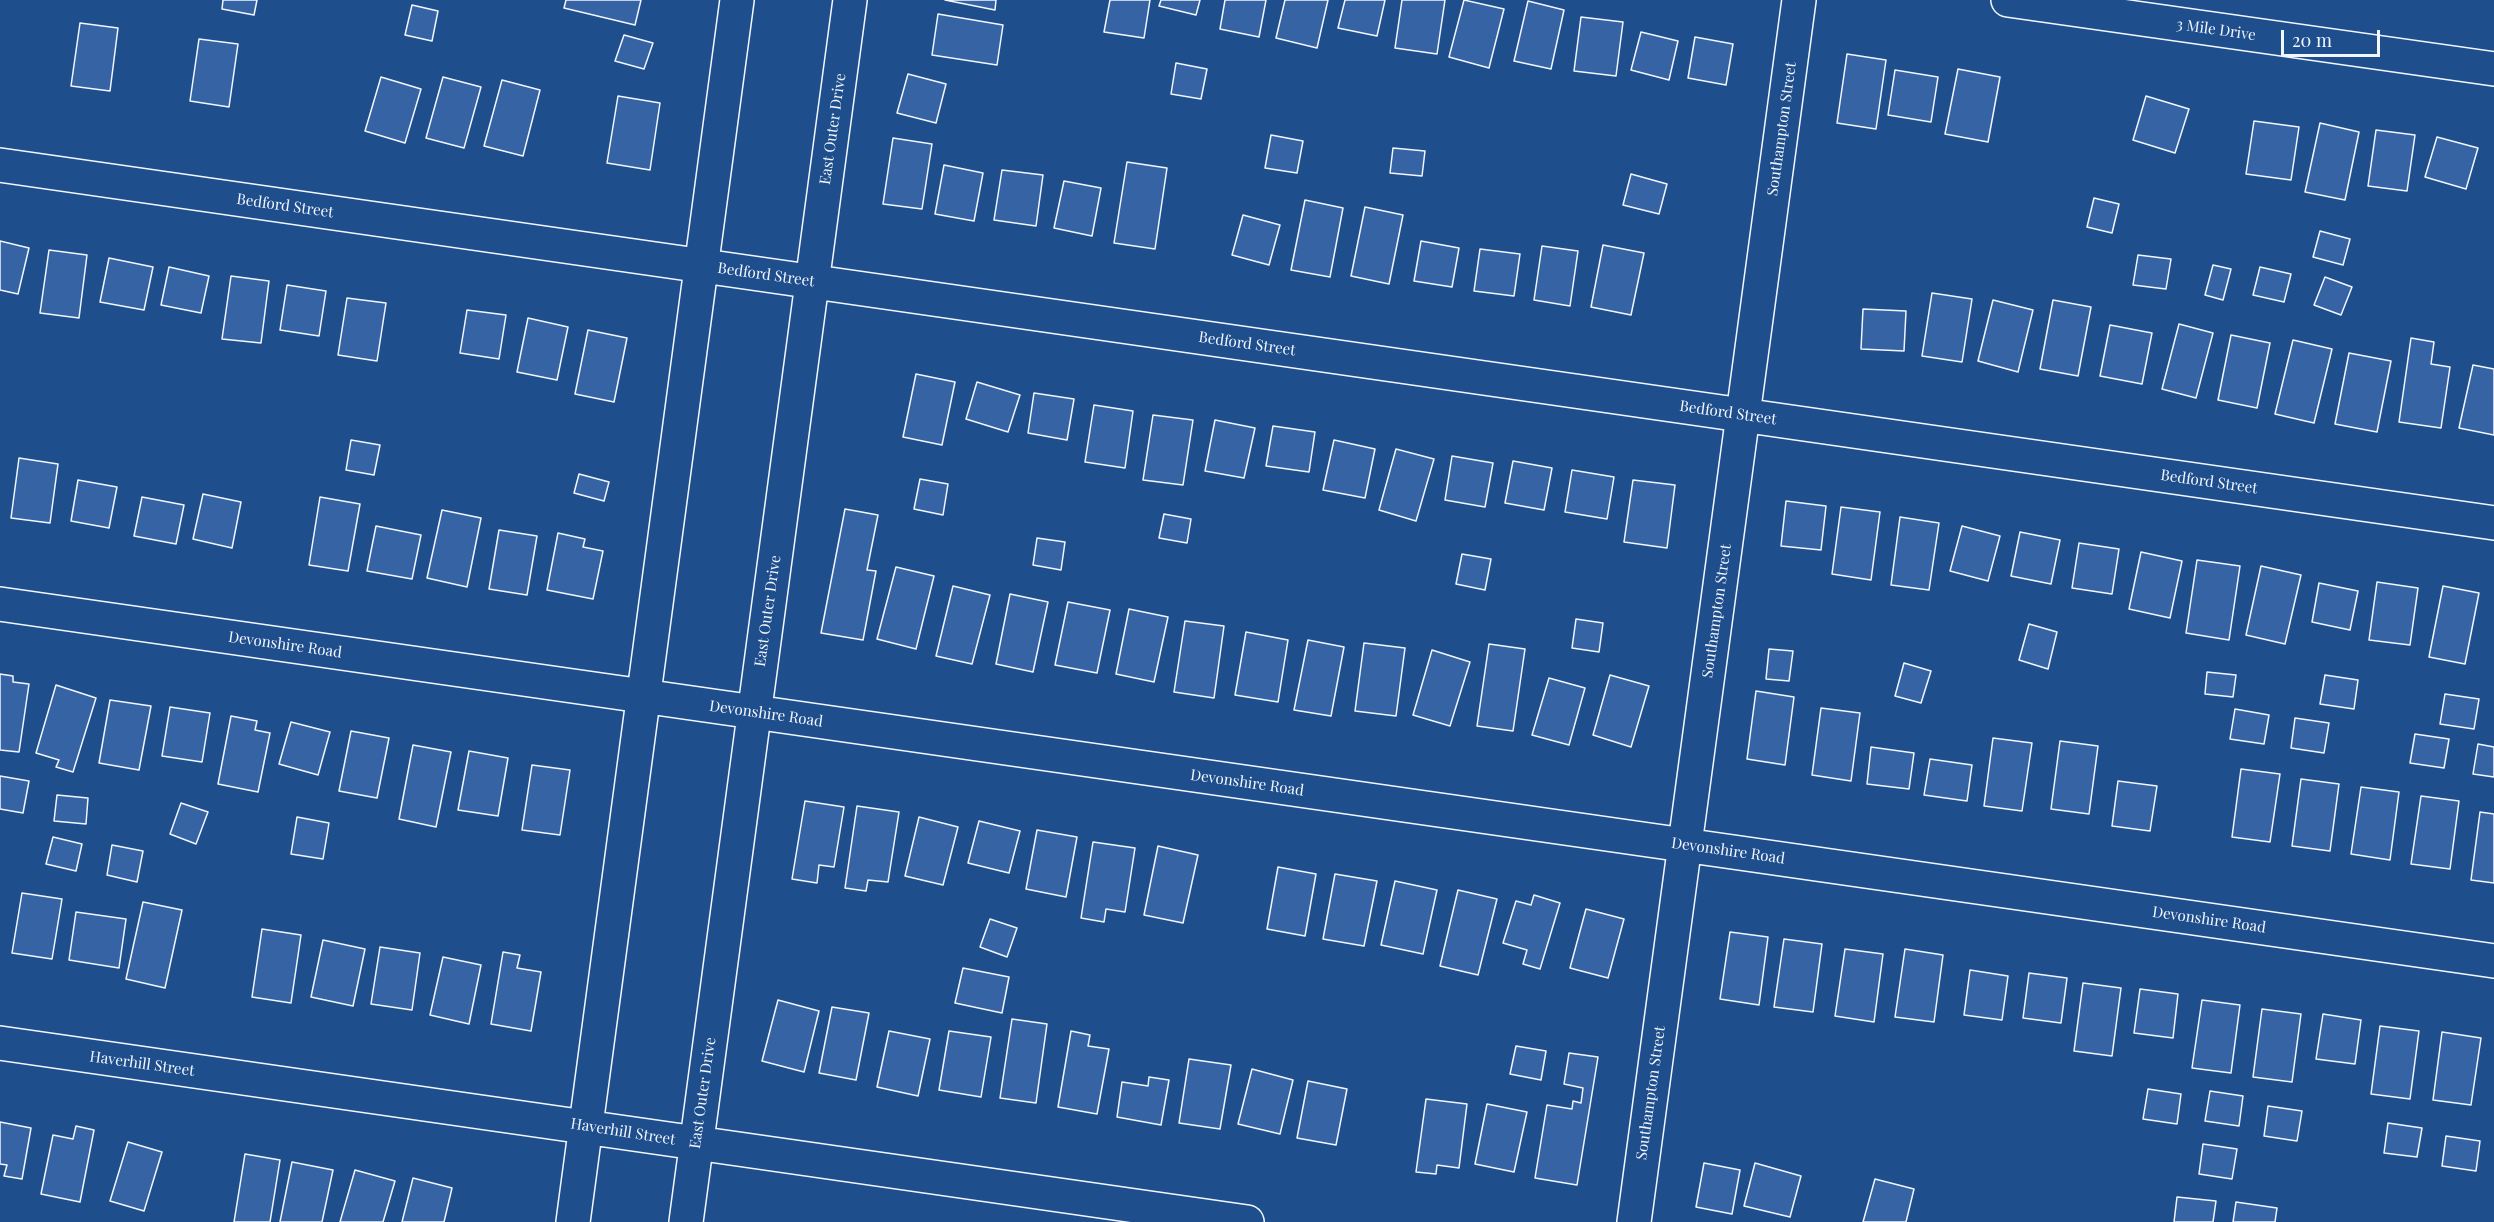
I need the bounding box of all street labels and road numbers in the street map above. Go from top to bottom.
street label: 3 Mile Drive [2175,16,2257,44]
street label: Southampton Street [1764,61,1800,197]
street label: East Outer Drive [816,72,850,186]
street label: Bedford Street [235,190,335,222]
street label: Bedford Street [716,259,816,291]
street label: Bedford Street [1197,328,1297,360]
street label: Bedford Street [1678,397,1778,429]
street label: Bedford Street [2159,466,2259,498]
street label: Southampton Street [1699,543,1735,679]
street label: East Outer Drive [751,554,785,668]
street label: Devonshire Road [227,628,343,662]
street label: Devonshire Road [708,697,824,731]
street label: Devonshire Road [1189,766,1305,800]
street label: Devonshire Road [1670,834,1786,868]
street label: Devonshire Road [2151,903,2267,937]
street label: Southampton Street [1633,1025,1669,1161]
street label: East Outer Drive [686,1036,720,1150]
street label: Haverhill Street [88,1048,196,1080]
street label: Haverhill Street [569,1115,677,1149]

